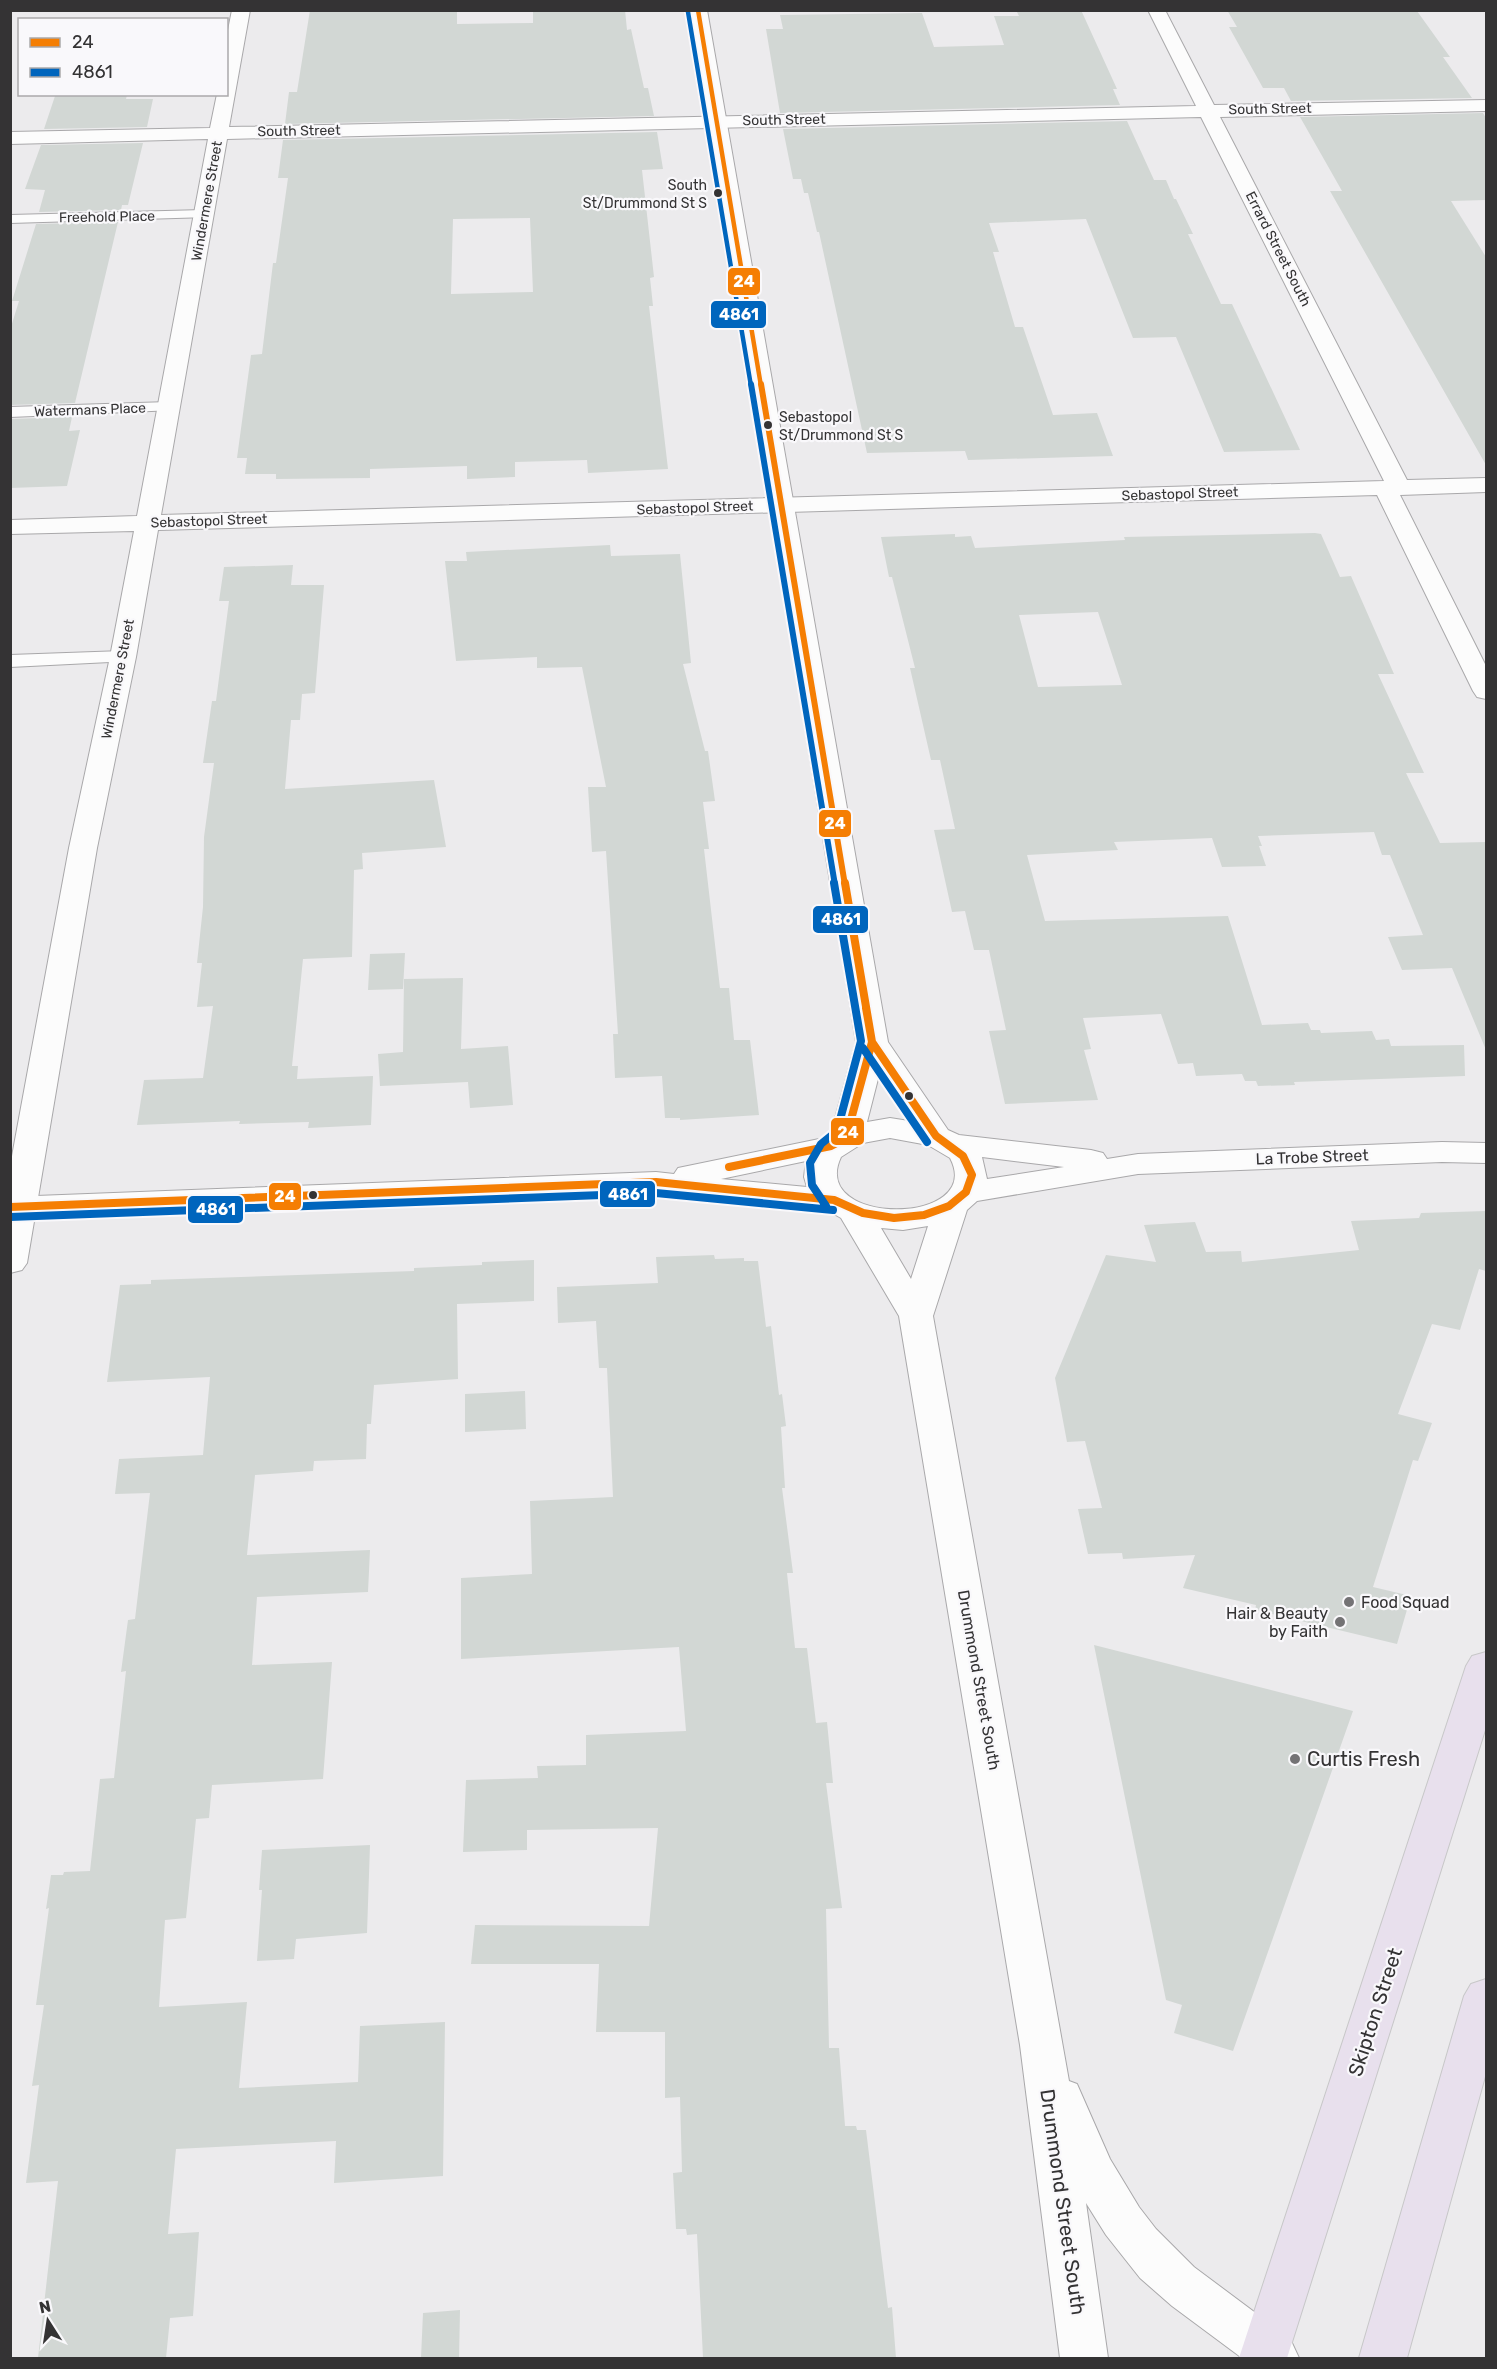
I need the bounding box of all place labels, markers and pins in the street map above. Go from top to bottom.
place label: South St/Drummond St S [583,177,707,212]
marker: South St/Drummond St S [712,187,724,199]
place label: Sebastopol St/Drummond St S [779,409,904,444]
marker: Sebastopol St/Drummond St S [762,419,774,431]
unlabelled marker [903,1090,915,1102]
unlabelled marker [307,1189,319,1201]
place label: Food Squad [1361,1593,1449,1612]
marker: Food Squad [1342,1595,1356,1609]
place label: Hair & Beauty by Faith [1226,1604,1328,1641]
marker: Hair & Beauty by Faith [1333,1615,1347,1629]
place label: Curtis Fresh [1307,1747,1420,1771]
marker: Curtis Fresh [1288,1752,1302,1766]

